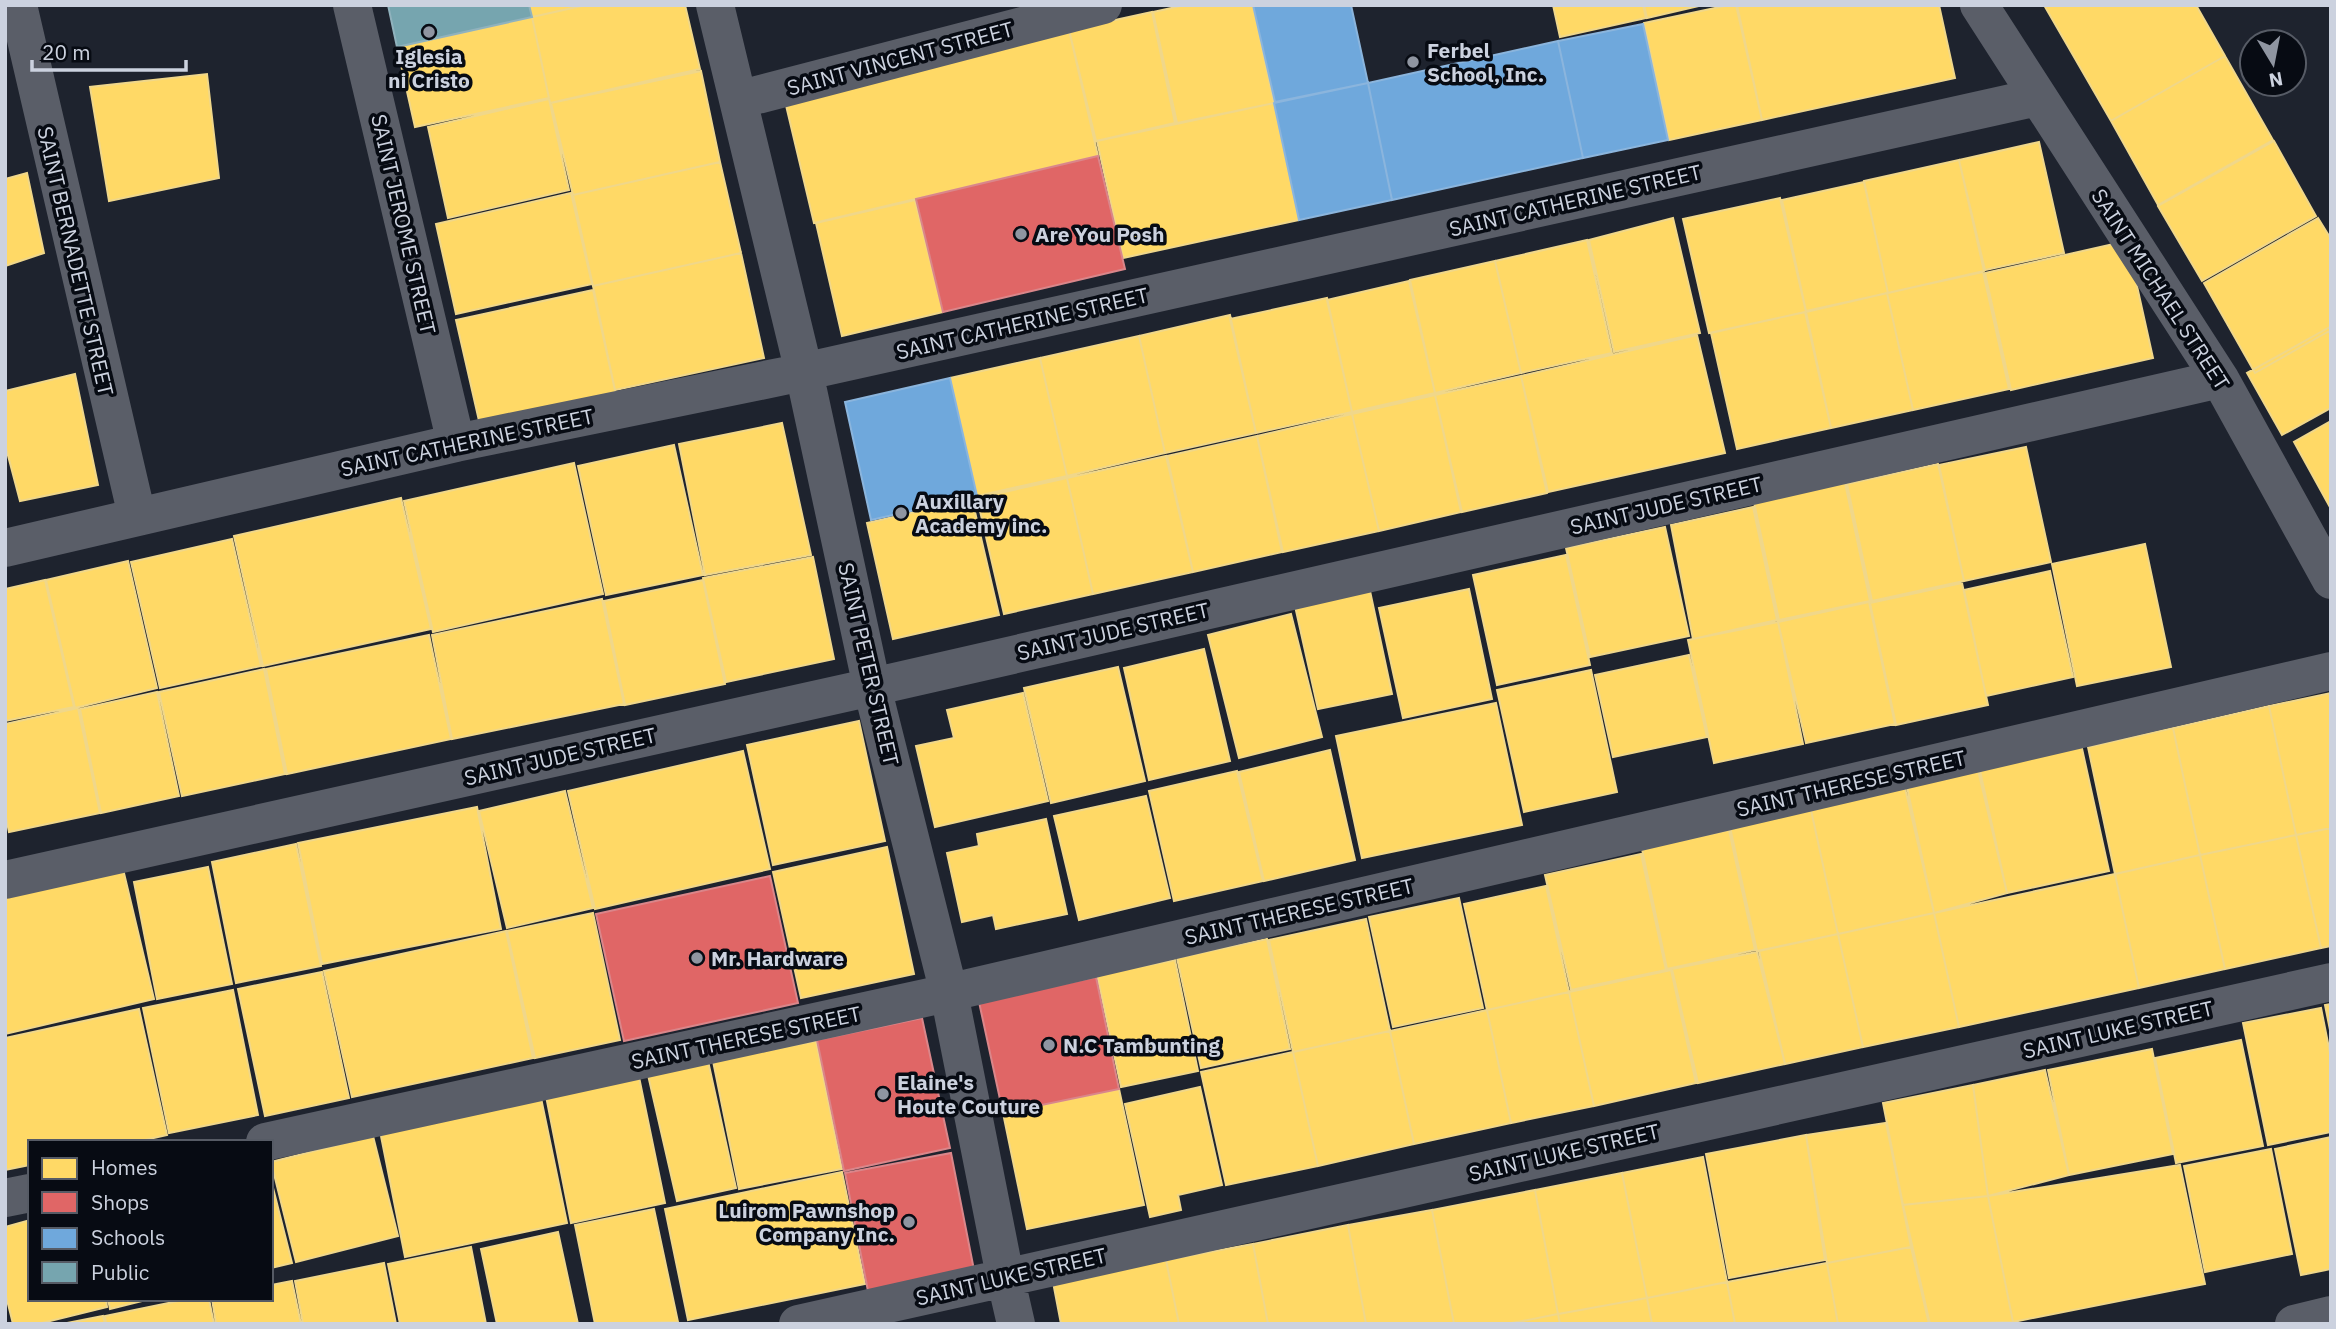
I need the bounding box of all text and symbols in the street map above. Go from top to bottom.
street label: SAINT VINCENT STREET [784,14,1016,102]
marker: Iglesia ni Cristo [421,24,437,40]
scale bar [32,28,186,72]
north arrow [2238,28,2308,98]
place label: Ferbel School, Inc. [1427,36,1544,88]
text: 20 m [42,38,91,66]
place label: Iglesia ni Cristo [388,42,470,94]
marker: Ferbel School, Inc. [1405,54,1421,70]
text: N [2267,67,2285,93]
street label: SAINT JEROME STREET [365,111,443,337]
street label: SAINT BERNADETTE STREET [31,124,121,398]
street label: SAINT CATHERINE STREET [1446,157,1704,243]
street label: SAINT MICHAEL STREET [2085,183,2237,395]
place label: Are You Posh [1035,220,1165,248]
marker: Are You Posh [1013,226,1029,242]
street label: SAINT CATHERINE STREET [893,280,1151,366]
street label: SAINT CATHERINE STREET [338,401,596,483]
street label: SAINT JUDE STREET [1567,469,1765,541]
place label: Auxillary Academy inc. [915,487,1047,539]
marker: Auxillary Academy inc. [893,505,909,521]
street label: SAINT PETER STREET [832,560,906,768]
street label: SAINT JUDE STREET [1014,595,1212,667]
street label: SAINT JUDE STREET [461,720,659,792]
street label: SAINT THERESE STREET [1734,743,1968,823]
street label: SAINT THERESE STREET [1182,871,1416,951]
place label: Mr. Hardware [711,944,844,972]
marker: Mr. Hardware [689,950,705,966]
street label: SAINT LUKE STREET [2020,993,2216,1065]
street label: SAINT THERESE STREET [629,999,863,1075]
place label: N.C Tambunting [1063,1031,1220,1059]
marker: N.C Tambunting [1041,1037,1057,1053]
place label: Elaine's Houte Couture [897,1068,1040,1120]
marker: Elaine's Houte Couture [875,1086,891,1102]
street label: SAINT LUKE STREET [1466,1116,1662,1188]
legend [28,1140,273,1301]
text: Homes [91,1153,158,1181]
text: Shops [91,1188,149,1216]
place label: Luirom Pawnshop Company Inc. [718,1196,895,1248]
marker: Luirom Pawnshop Company Inc. [901,1214,917,1230]
text: Schools [91,1223,165,1251]
street label: SAINT LUKE STREET [913,1240,1109,1312]
text: Public [91,1258,149,1286]

